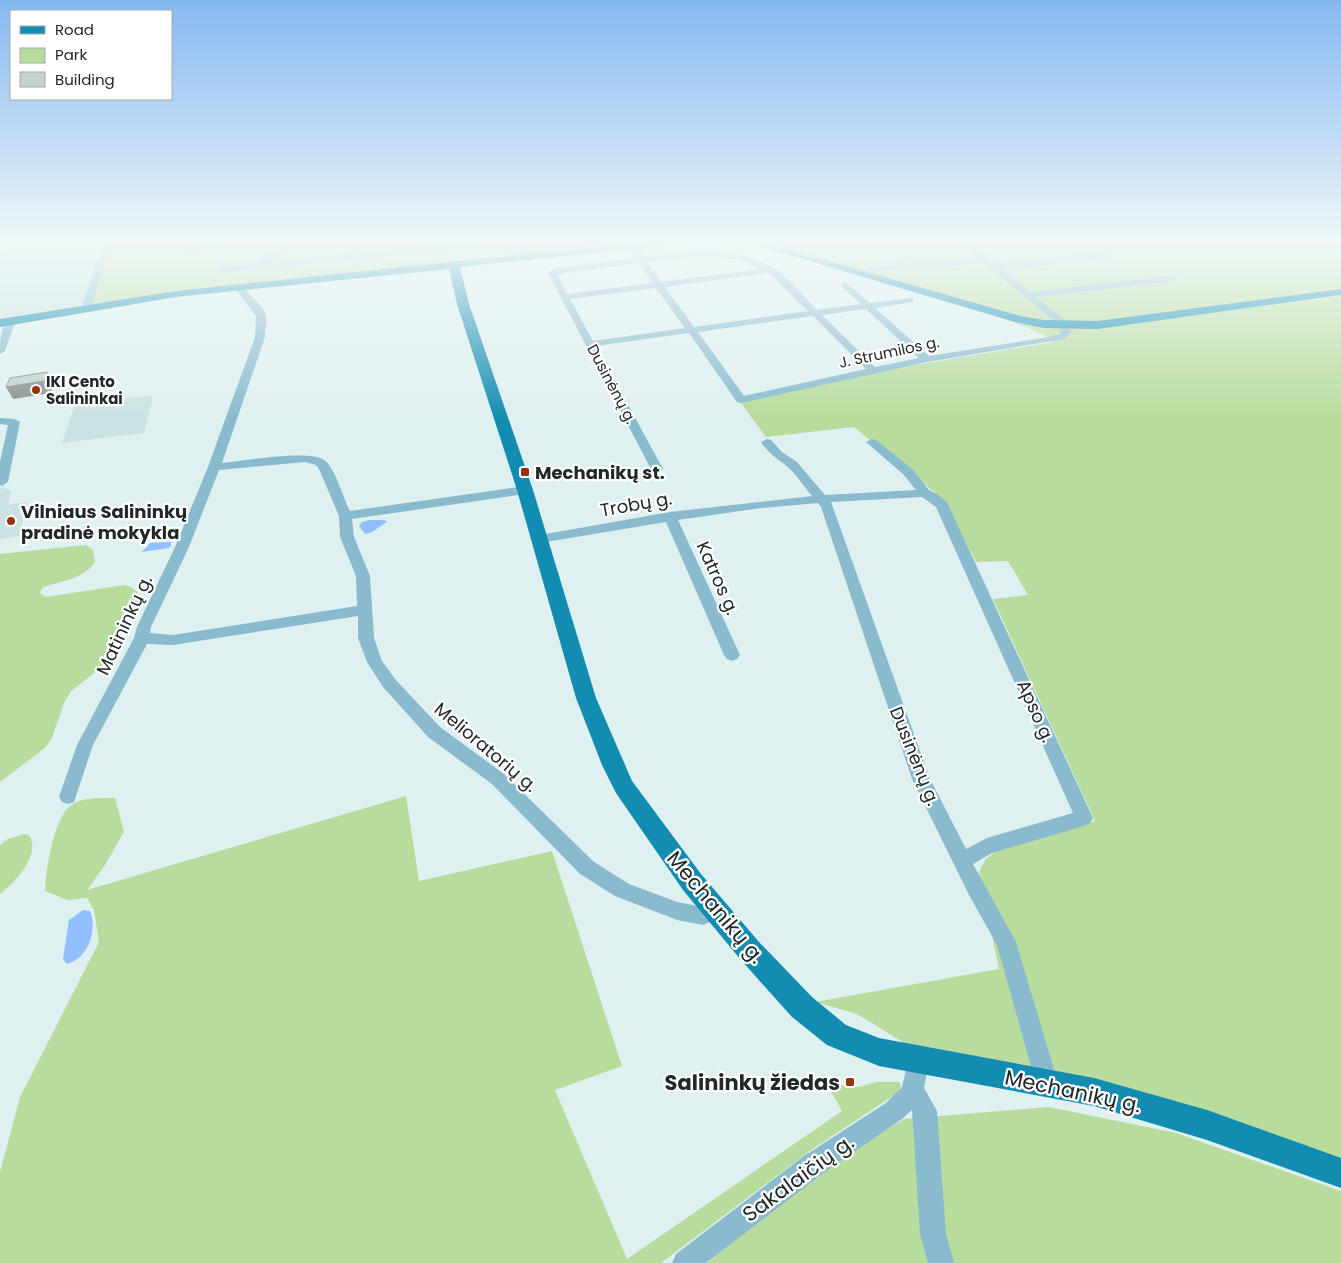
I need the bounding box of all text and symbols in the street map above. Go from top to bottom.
legend [10,10,172,100]
text: Road [55,19,94,40]
text: Park [55,44,87,65]
text: Building [55,69,115,90]
street label: J. Strumilos g. [837,331,941,373]
street label: Dusinėnų g. [582,341,642,427]
place label: IKI Cento Salininkai [46,371,123,409]
marker: IKI Cento Salininkai [30,384,42,396]
place label: Mechanikų st. [535,460,665,485]
marker: Mechanikų st. [519,466,531,478]
street label: Trobų g. [598,485,674,523]
place label: Vilniaus Salininkų pradinė mokykla [21,499,187,545]
marker: Vilniaus Salininkų pradinė mokykla [5,515,17,527]
street label: Katros g. [691,537,745,619]
street label: Matininkų g. [90,571,158,679]
street label: Apso g. [1011,676,1061,746]
street label: Melioratorių g. [429,696,543,798]
street label: Dusinėnų g. [884,703,946,809]
street label: Mechanikų g. [660,845,772,969]
street label: Mechanikų g. [1002,1062,1144,1120]
place label: Salininkų žiedas [665,1068,840,1097]
marker: Salininkų žiedas [844,1076,856,1088]
street label: Sakalaičių g. [736,1128,860,1228]

